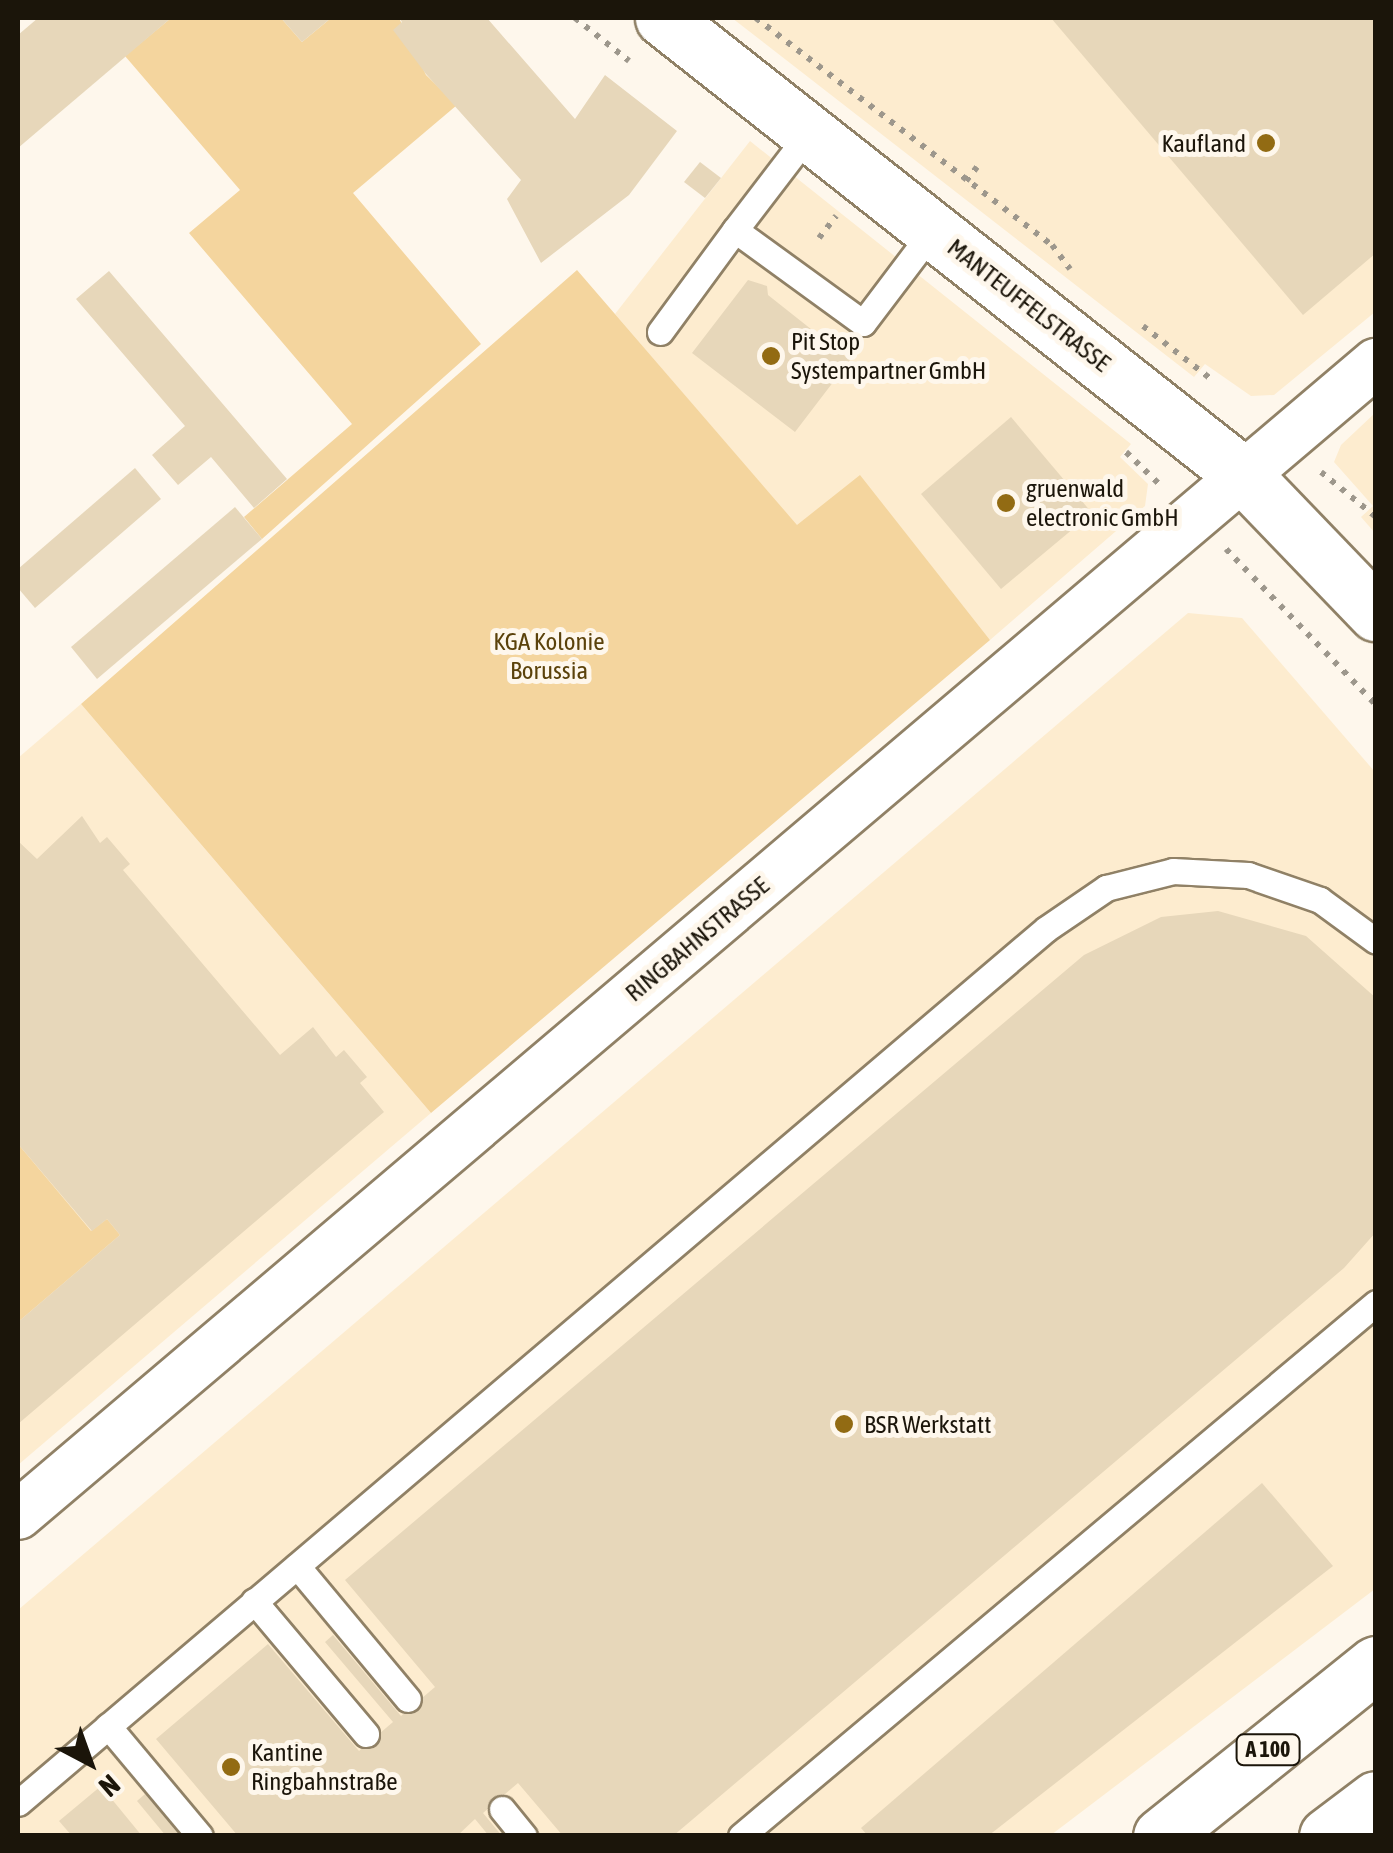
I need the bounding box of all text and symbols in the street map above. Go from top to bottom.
place label: Kaufland [1161,128,1246,158]
marker: Kaufland [1255,132,1277,154]
street label: MANTEUFFELSTRASSE [942,232,1116,378]
place label: Pit Stop Systempartner GmbH [791,327,986,386]
marker: Pit Stop Systempartner GmbH [760,345,782,367]
place label: gruenwald electronic GmbH [1026,474,1179,533]
marker: gruenwald electronic GmbH [995,492,1017,514]
park label: KGA Kolonie Borussia [493,627,605,686]
street label: RINGBAHNSTRASSE [619,870,775,1008]
place label: BSR Werkstatt [864,1409,991,1439]
marker: BSR Werkstatt [833,1413,855,1435]
north arrow [40,1713,140,1813]
road number: A 100 [1236,1733,1300,1767]
place label: Kantine Ringbahnstraße [251,1738,397,1797]
marker: Kantine Ringbahnstraße [220,1756,242,1778]
text: N [93,1768,126,1803]

